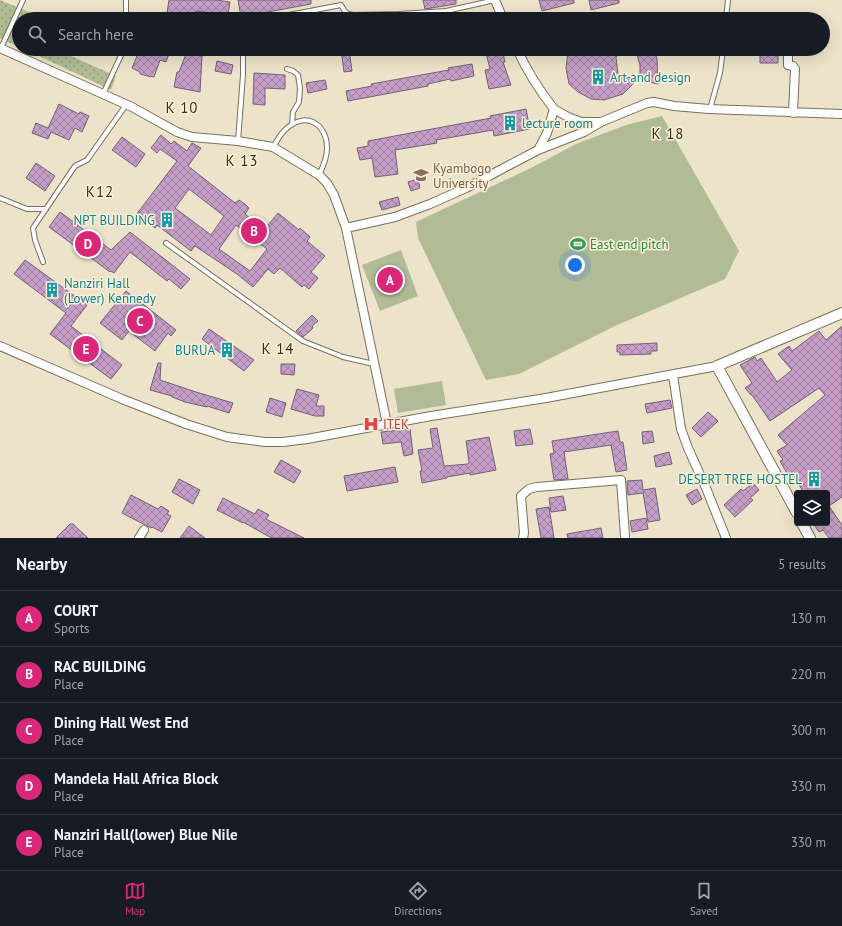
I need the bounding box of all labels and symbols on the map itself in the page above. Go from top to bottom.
building icon: Art and design [589,68,607,86]
place label: Art and design [610,69,691,86]
district label: K 10 [165,98,199,117]
building icon: lecture room [501,114,519,132]
place label: lecture room [522,115,593,132]
district label: K 18 [651,124,685,143]
district label: K 13 [225,151,259,170]
place label: Kyambogo University [433,160,491,192]
school or university icon: Kyambogo University [412,166,430,184]
district label: K12 [86,182,114,201]
building icon: NPT BUILDING [158,211,176,229]
place label: NPT BUILDING [73,212,155,229]
pin: B [241,216,267,246]
pin: D [75,229,101,259]
sports icon: East end pitch [569,235,587,253]
place label: East end pitch [590,236,669,253]
your location [565,255,585,275]
pin: A [377,265,403,295]
place label: Nanziri Hall (Lower) Kennedy [64,275,156,307]
building icon: Nanziri Hall (Lower) Kennedy [43,281,61,299]
pin: C [127,306,153,336]
pin: E [73,334,99,364]
district label: K 14 [261,339,295,358]
building icon: BURUA [218,341,236,359]
place label: BURUA [175,342,215,359]
hospital icon: ITEK [362,415,380,433]
place label: ITEK [383,416,409,433]
building icon: DESERT TREE HOSTEL [805,470,823,488]
place label: DESERT TREE HOSTEL [678,471,802,488]

